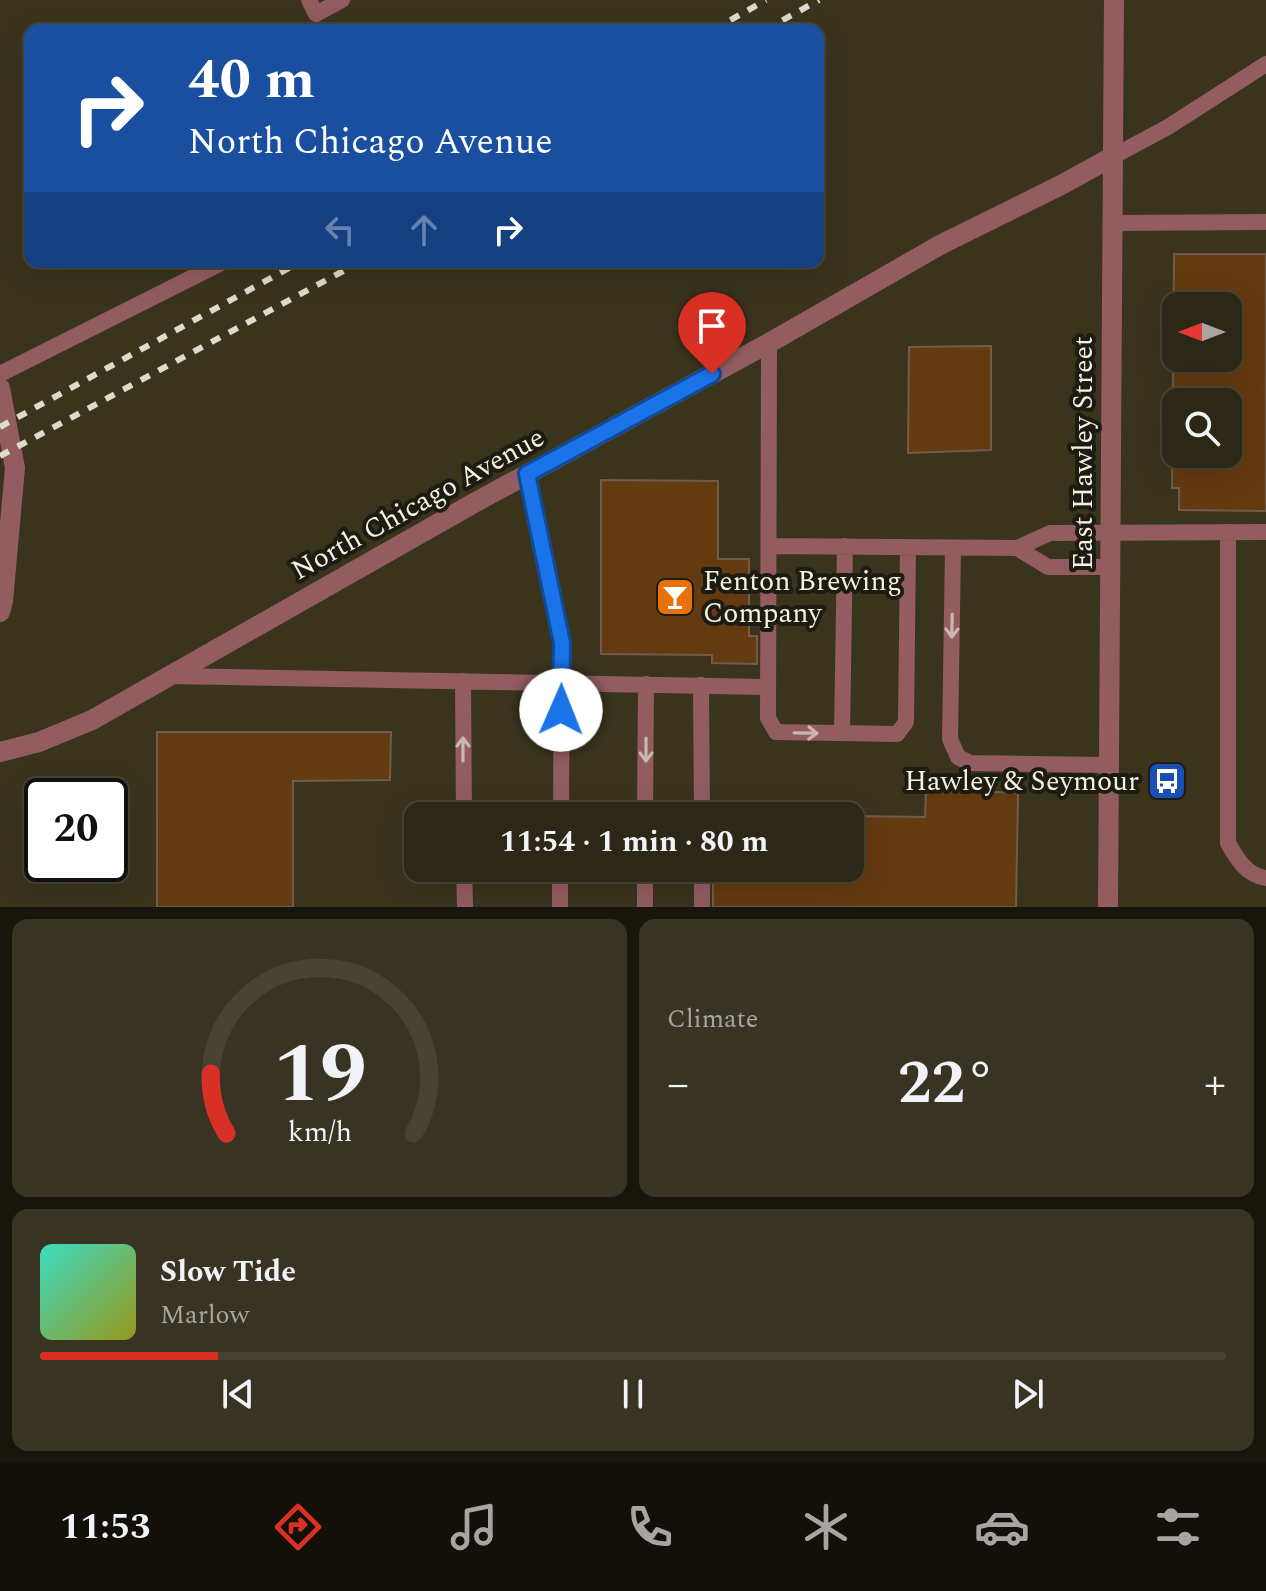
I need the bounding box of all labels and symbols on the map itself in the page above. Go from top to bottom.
pin [678,292,746,374]
north arrow [1162,292,1242,372]
street label: East Hawley Street [1062,336,1105,570]
street label: North Chicago Avenue [284,416,552,592]
place label: Fenton Brewing Company [703,560,902,635]
bar icon: Fenton Brewing Company [654,576,696,618]
one-way arrow [944,612,960,639]
position arrow [519,668,603,752]
one-way arrow [792,725,819,741]
one-way arrow [455,736,471,763]
one-way arrow [638,736,654,763]
place label: Hawley & Seymour [904,760,1139,803]
bus stop icon: Hawley & Seymour [1146,760,1188,802]
speed limit sign: 20 [24,778,128,882]

